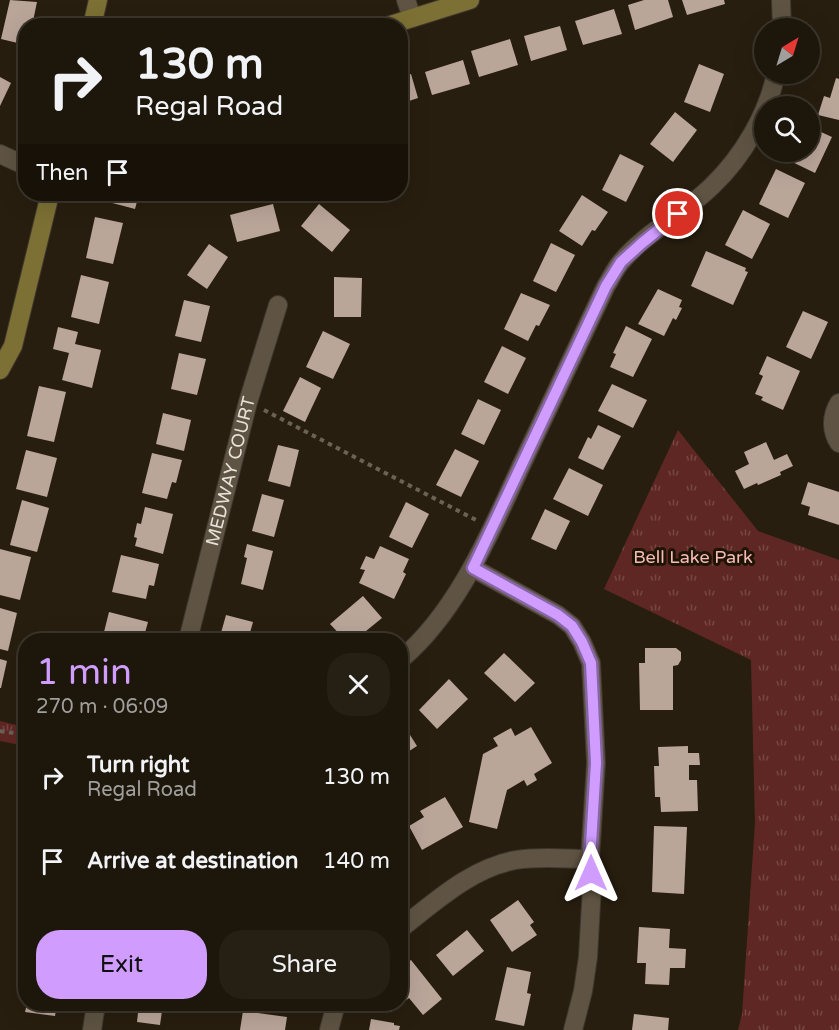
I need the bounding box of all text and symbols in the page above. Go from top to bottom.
north arrow [754,18,820,84]
map controls [754,18,820,162]
text: 130 m [135,39,264,90]
icon: right [36,42,114,120]
text: Regal Road [135,90,283,123]
button: search [754,96,820,162]
icon: arrive [101,156,134,189]
text: Then [36,160,89,186]
pin [652,188,703,239]
icon: arrive [661,197,694,230]
street label: MEDWAY COURT [201,394,260,548]
park label: Bell Lake Park [633,546,753,568]
text: 1 min [36,651,132,694]
button: close [327,653,390,716]
text: 270 m · 06:09 [36,695,168,719]
text: Turn right [87,752,189,778]
icon: right [36,761,69,794]
text: 130 m [323,764,390,790]
text: Regal Road [87,778,197,802]
position arrow [559,841,623,905]
icon: arrive [36,845,69,878]
text: Arrive at destination [87,848,298,874]
text: 140 m [323,848,390,874]
button: Exit [36,930,207,999]
button: Share [219,930,390,999]

